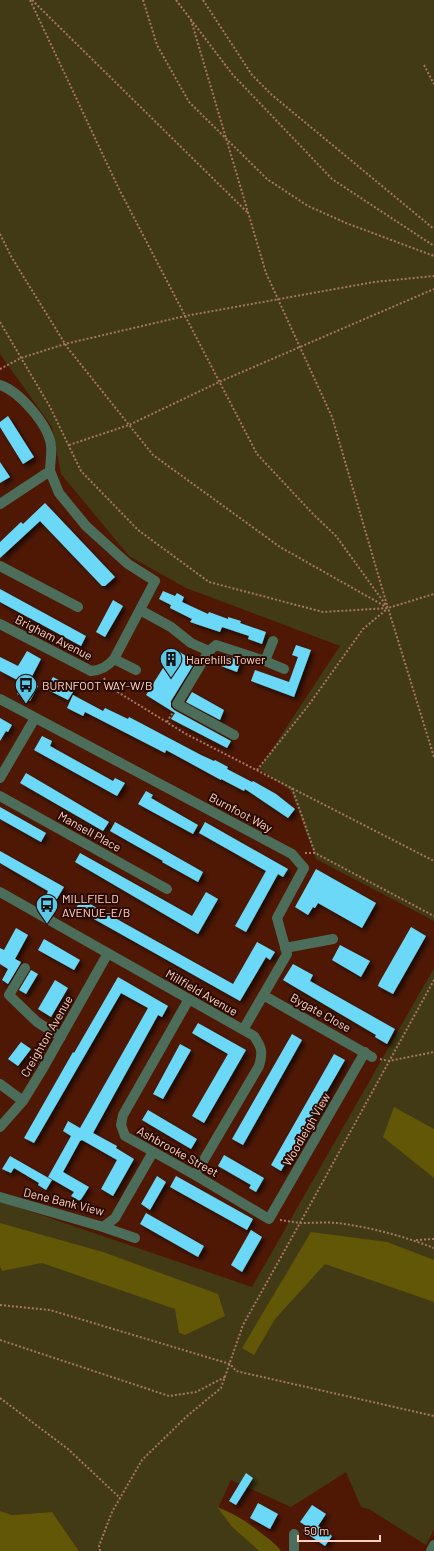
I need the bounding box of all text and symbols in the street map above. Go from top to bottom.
street label: Brigham Avenue [13,612,95,662]
building icon: Harehills Tower [158,646,184,679]
place label: Harehills Tower [186,652,266,666]
bus stop icon: BURNFOOT WAY-W/B [13,672,39,705]
place label: BURNFOOT WAY-W/B [42,678,153,692]
street label: Burnfoot Way [207,789,275,835]
street label: Mansell Place [56,808,124,854]
place label: MILLFIELD AVENUE-E/B [62,891,130,919]
bus stop icon: MILLFIELD AVENUE-E/B [34,892,60,925]
street label: Millfield Avenue [164,966,240,1018]
street label: Bygate Close [288,990,354,1034]
street label: Creighton Avenue [17,993,75,1079]
street label: Woodleigh View [279,1090,333,1168]
street label: Ashbrooke Street [135,1123,221,1179]
street label: Dene Bank View [22,1184,106,1218]
scale bar [298,1517,380,1543]
text: 50 m [304,1523,329,1537]

